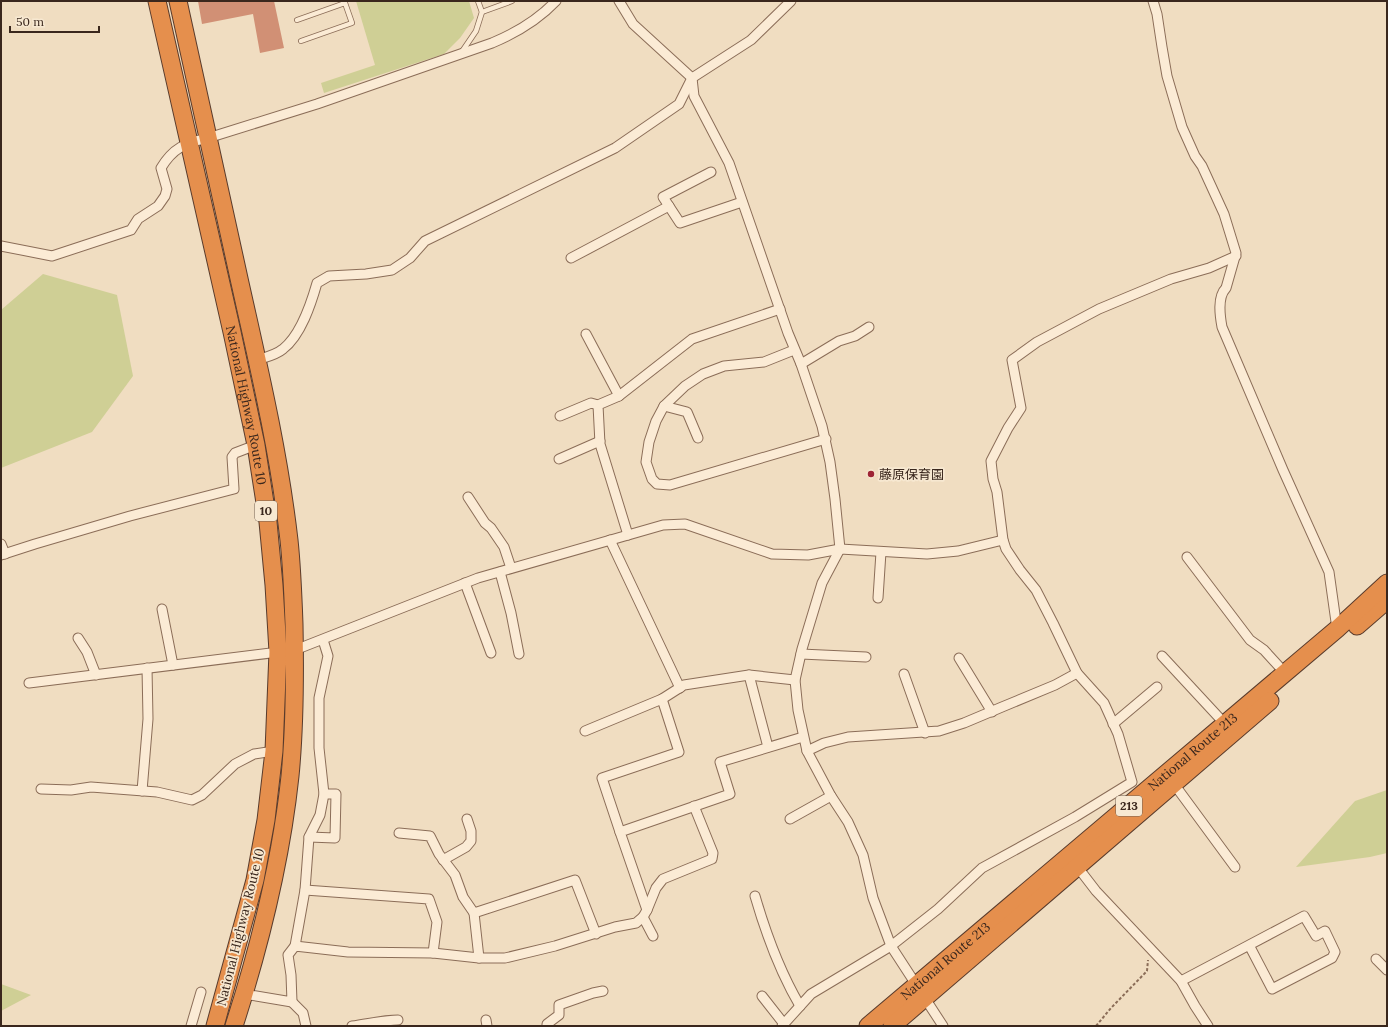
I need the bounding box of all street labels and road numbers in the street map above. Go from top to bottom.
street label: National Highway Route 10 [222,324,270,486]
road number: 10 [255,501,277,521]
street label: National Route 213 [1144,709,1241,795]
road number: 213 [1116,796,1142,816]
street label: National Highway Route 10 [213,846,268,1008]
street label: National Route 213 [897,918,994,1004]

